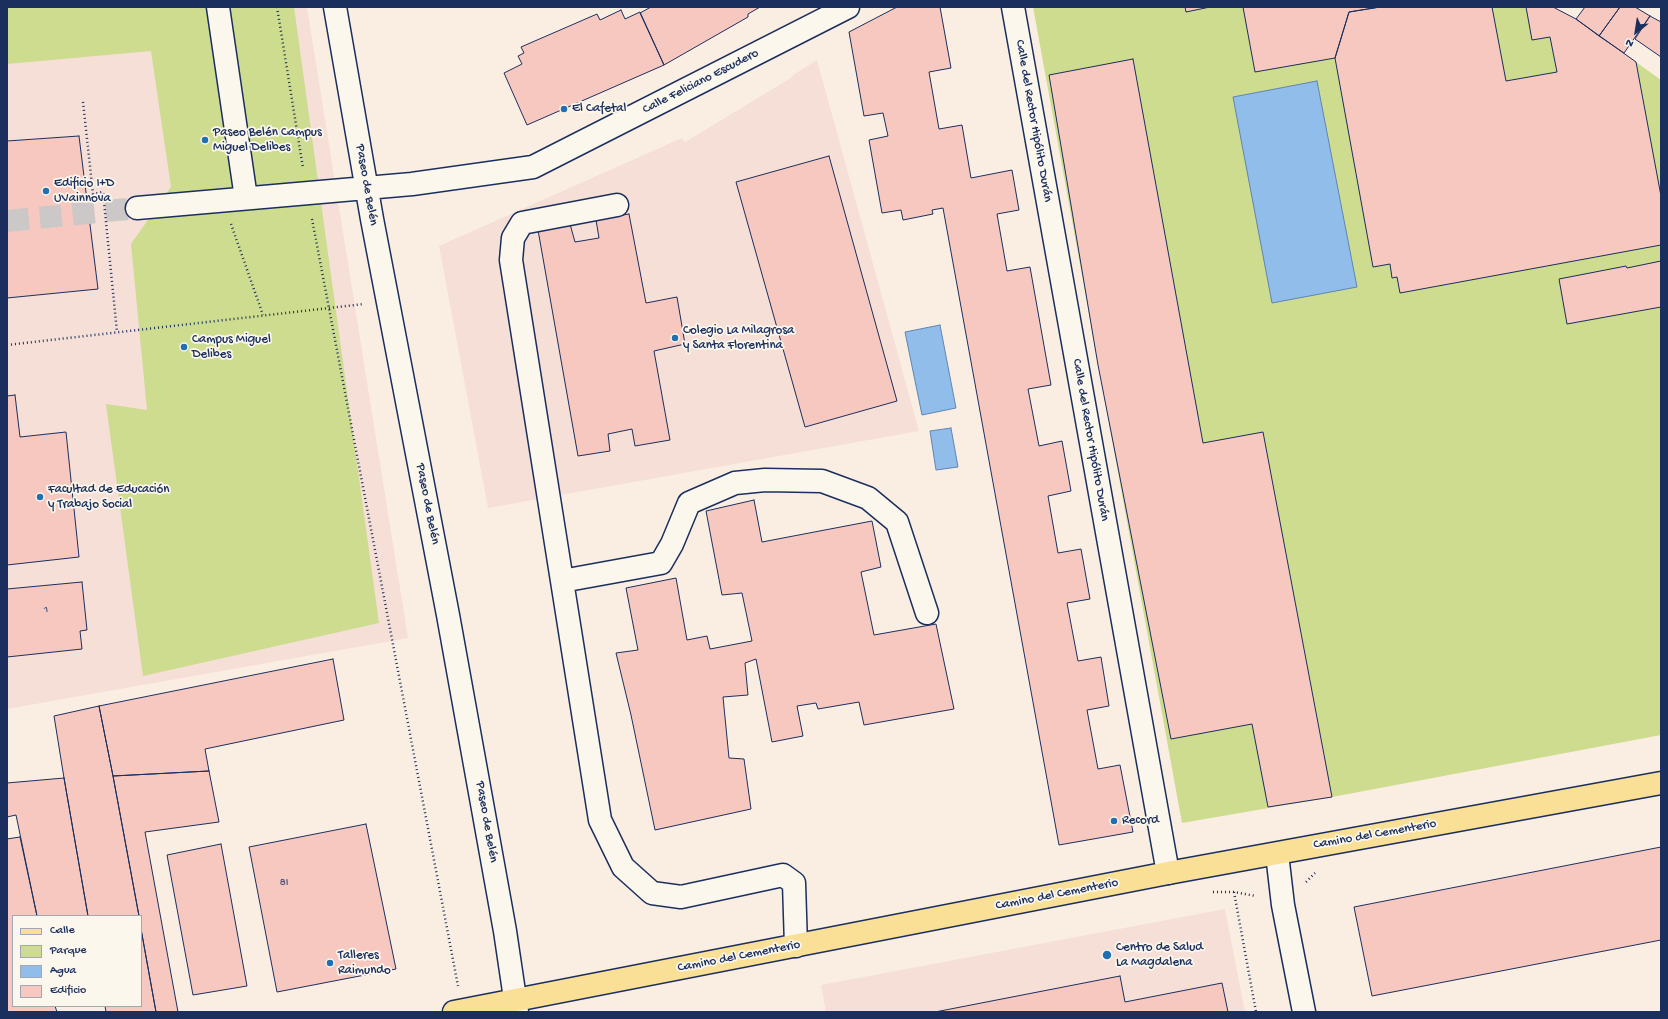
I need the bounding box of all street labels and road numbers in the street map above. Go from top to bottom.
street label: Calle del Rector Hipólito Durán [1011,39,1055,203]
street label: Calle Feliciano Escudero [640,46,762,118]
street label: Paseo de Belén [351,143,381,227]
street label: Calle del Rector Hipólito Durán [1068,358,1112,522]
street label: Paseo de Belén [411,462,443,546]
street label: Paseo de Belén [471,780,501,864]
street label: Camino del Cementerio [1312,816,1438,854]
street label: Camino del Cementerio [994,875,1120,915]
street label: Camino del Cementerio [676,937,802,977]

